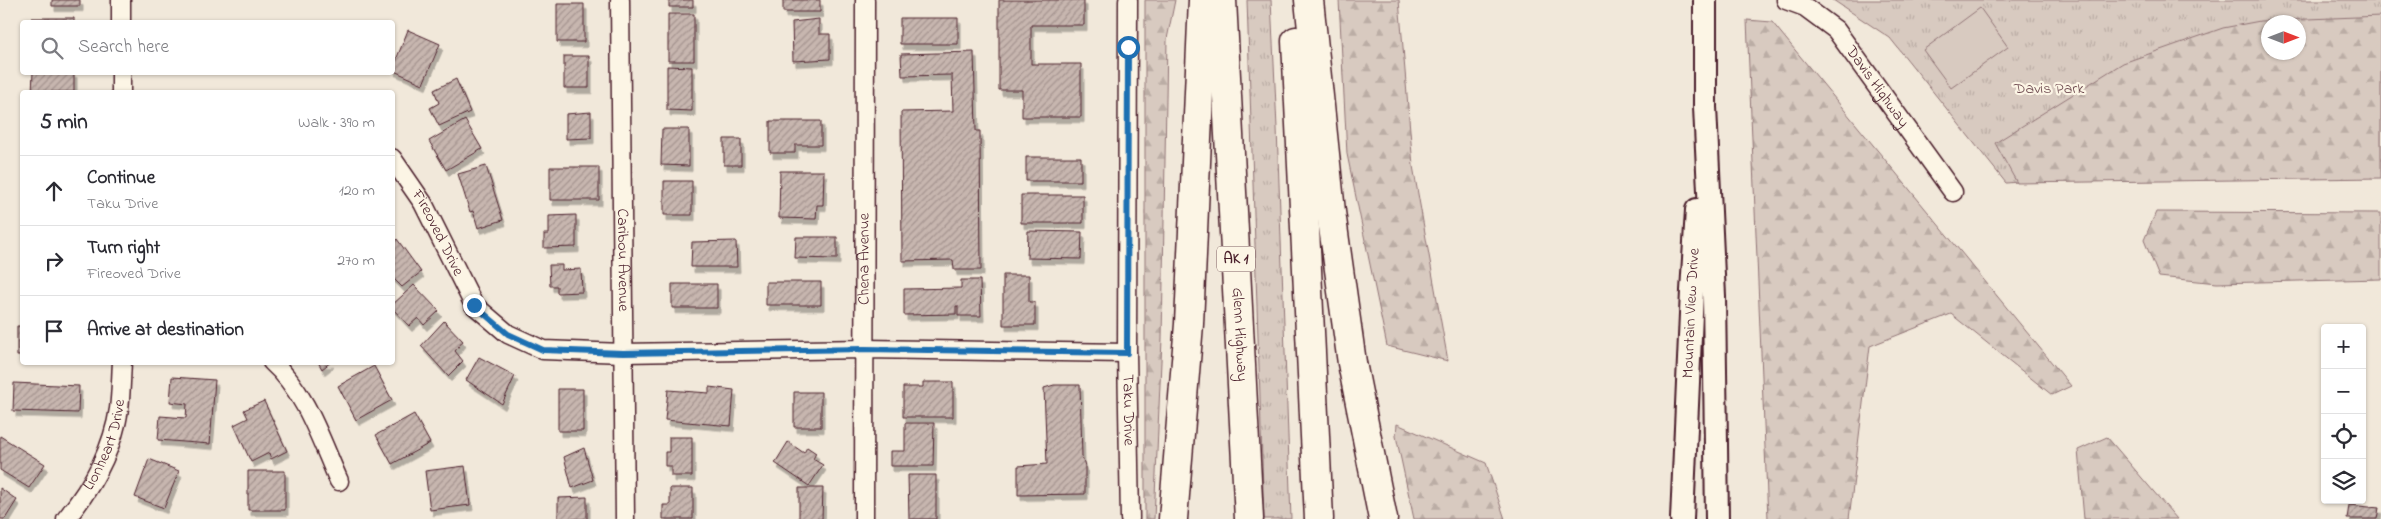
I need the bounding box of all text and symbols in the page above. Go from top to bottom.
north arrow [2261,15,2306,60]
search box [20,20,395,75]
icon: search [38,34,66,62]
text: Search here [78,34,169,61]
route start [1117,36,1140,59]
street label: Davis Highway [1839,40,1915,133]
park label: Davis Park [2013,77,2085,101]
text: 5 min [40,108,88,138]
text: Walk · 390 m [298,111,375,135]
text: Continue [87,165,155,192]
icon: ahead [40,177,68,205]
text: 120 m [339,179,375,203]
street label: Fireoved Drive [405,184,470,281]
text: Taku Drive [87,192,158,216]
street label: Caribou Avenue [610,208,635,312]
street label: Chena Avenue [852,212,877,305]
text: Turn right [87,235,160,262]
road number: AK 1 [1217,246,1255,272]
icon: right [40,247,68,275]
street label: Mountain View Drive [1676,247,1707,379]
text: 270 m [337,249,375,273]
text: Fireoved Drive [87,262,181,286]
street label: Glenn Highway [1225,287,1254,382]
route end [463,294,486,317]
icon: arrive [40,317,68,345]
text: Arrive at destination [87,317,244,344]
map controls [2321,324,2366,504]
button: + [2321,324,2366,369]
button: − [2321,369,2366,414]
street label: Taku Drive [1115,374,1141,447]
street label: Lionheart Drive [77,397,132,495]
button: locate [2321,414,2366,459]
button: layers [2321,459,2366,504]

